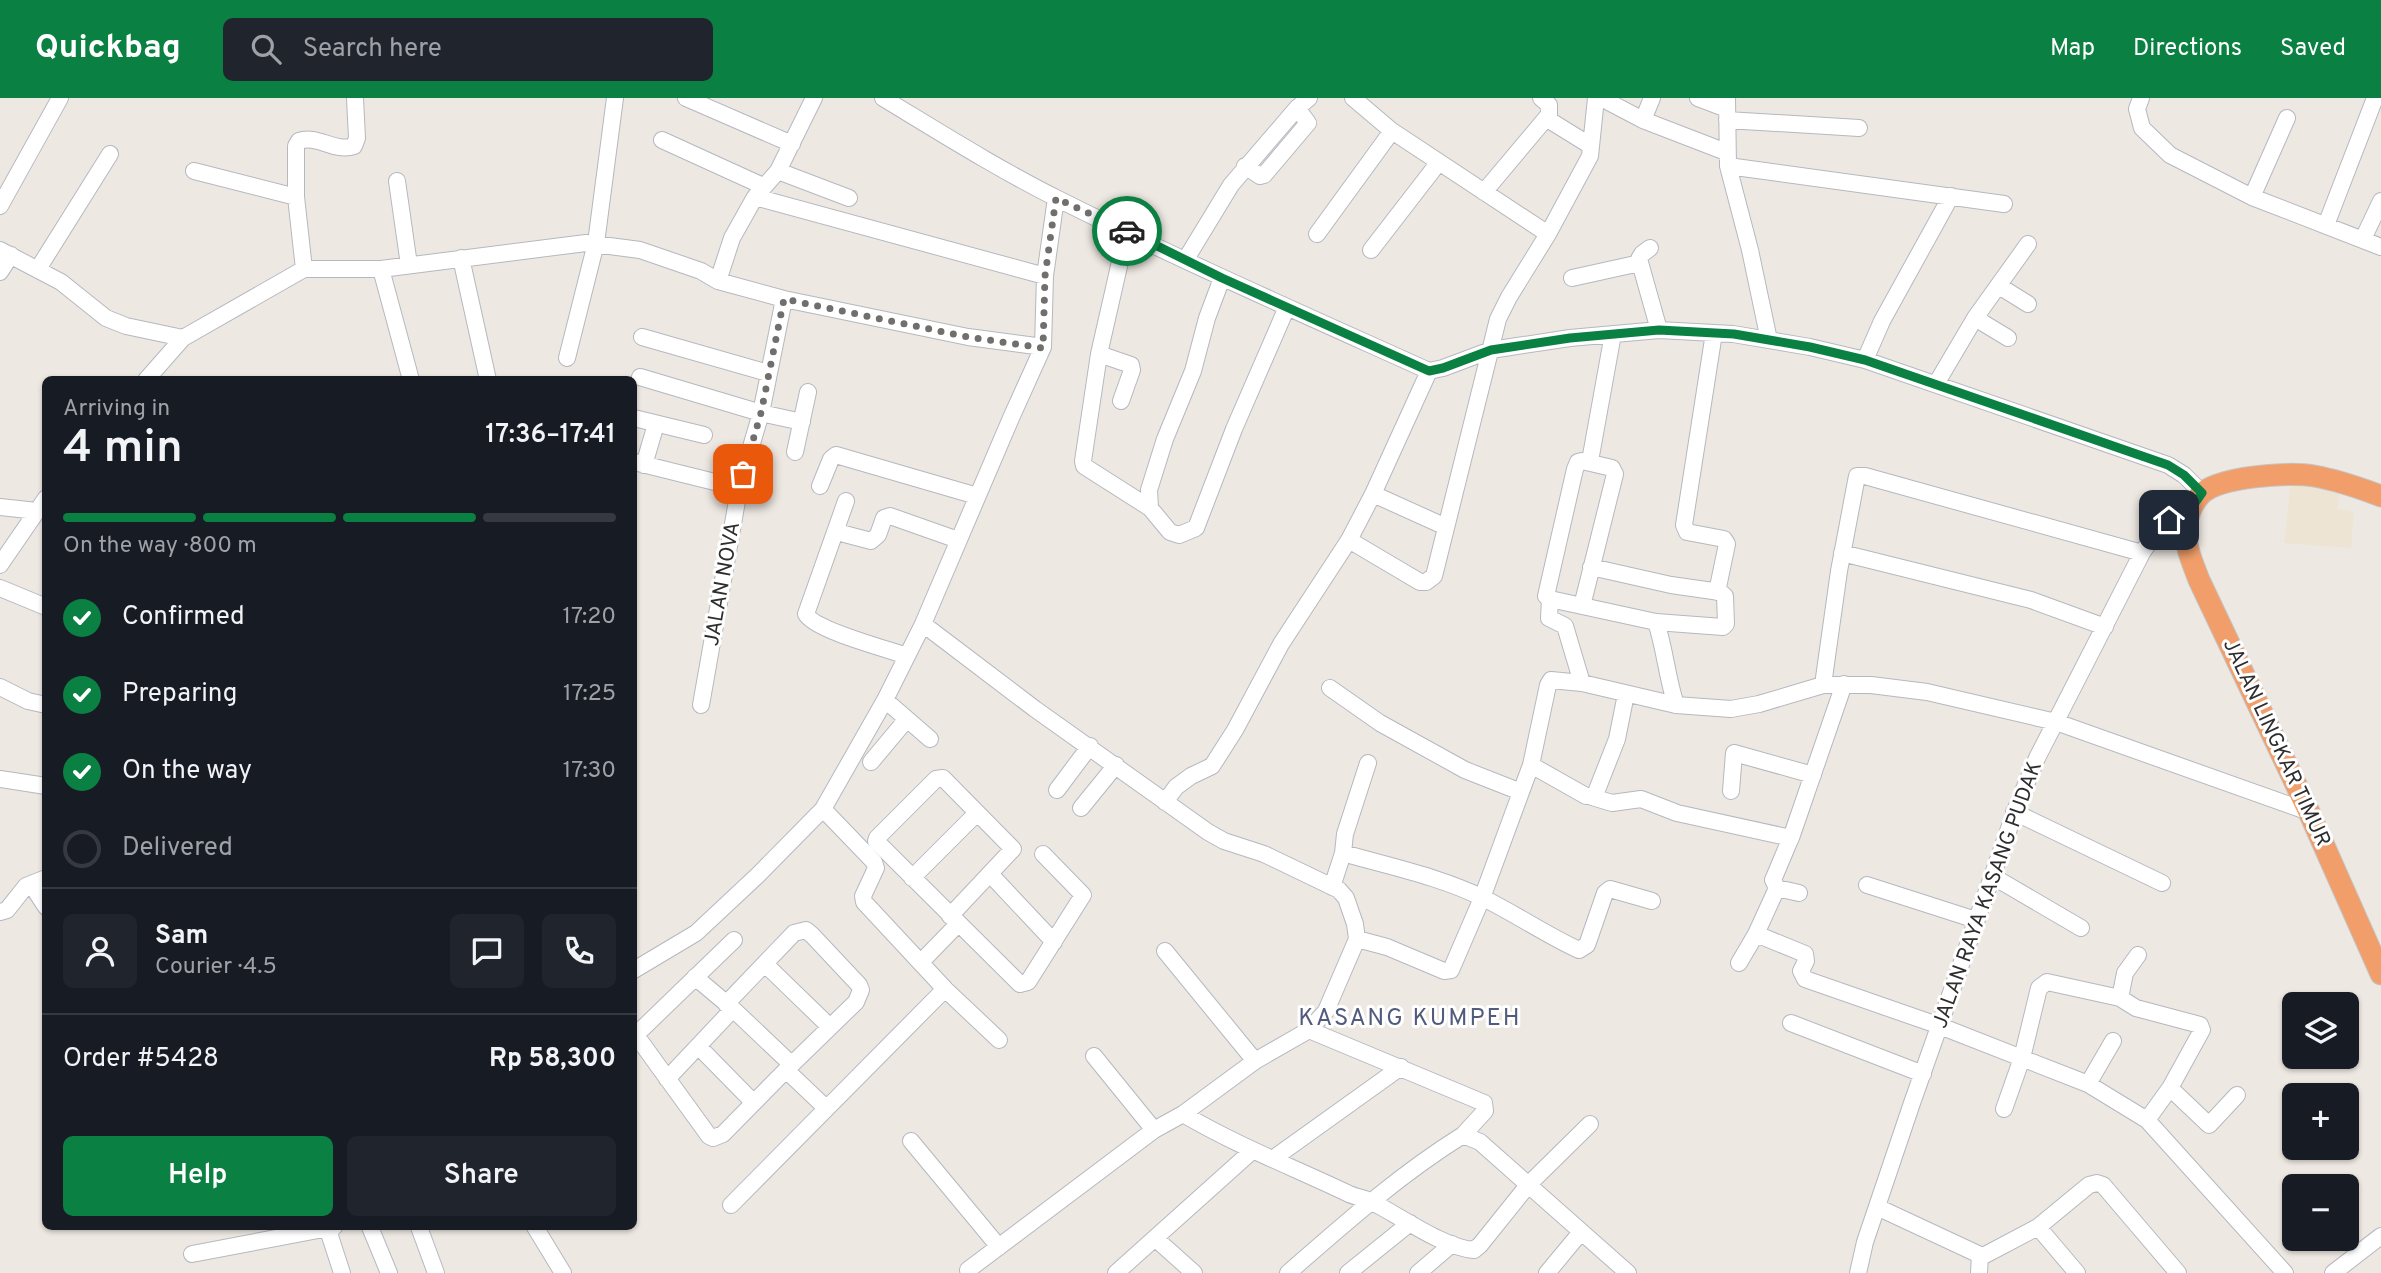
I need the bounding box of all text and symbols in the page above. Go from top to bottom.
search box [223,18,713,81]
text: Quickbag [35,28,181,70]
icon: search [247,30,285,68]
text: Search here [303,33,442,66]
text: Map [2050,34,2095,64]
text: Directions [2133,34,2242,64]
text: Saved [2280,34,2346,64]
courier [1092,196,1162,266]
icon: car [1108,212,1146,250]
text: Arriving in [63,395,170,424]
text: 17:36–17:41 [485,419,616,452]
text: 4 min [63,420,183,479]
pin [713,444,773,504]
icon: bag [724,455,762,493]
pin [2139,490,2199,550]
icon: home [2150,501,2188,539]
street label: JALAN NOVA [699,520,747,648]
text: On the way · 800 m [63,532,257,561]
icon: check [63,599,101,637]
text: Confirmed [122,601,245,634]
text: 17:20 [562,603,616,632]
street label: JALAN LINGKAR TIMUR [2216,635,2336,851]
icon: check [63,676,101,714]
text: Preparing [122,678,237,711]
text: 17:25 [563,680,616,709]
icon: check [63,753,101,791]
text: On the way [122,755,252,788]
text: 17:30 [563,757,616,786]
street label: JALAN RAYA KASANG PUDAK [1927,758,2049,1032]
text: Delivered [122,832,233,865]
button: person [63,914,137,988]
button: chat [450,914,524,988]
button: phone [542,914,616,988]
text: Sam [155,920,208,953]
text: Courier · 4.5 [155,953,277,982]
map controls [2282,992,2359,1251]
button: layers [2282,992,2359,1069]
district label: KASANG KUMPEH [1298,1004,1522,1034]
text: Order #5428 [63,1043,219,1076]
text: Rp 58,300 [489,1043,616,1076]
button: + [2282,1083,2359,1160]
button: Help [63,1136,333,1216]
button: Share [347,1136,616,1216]
button: − [2282,1174,2359,1251]

